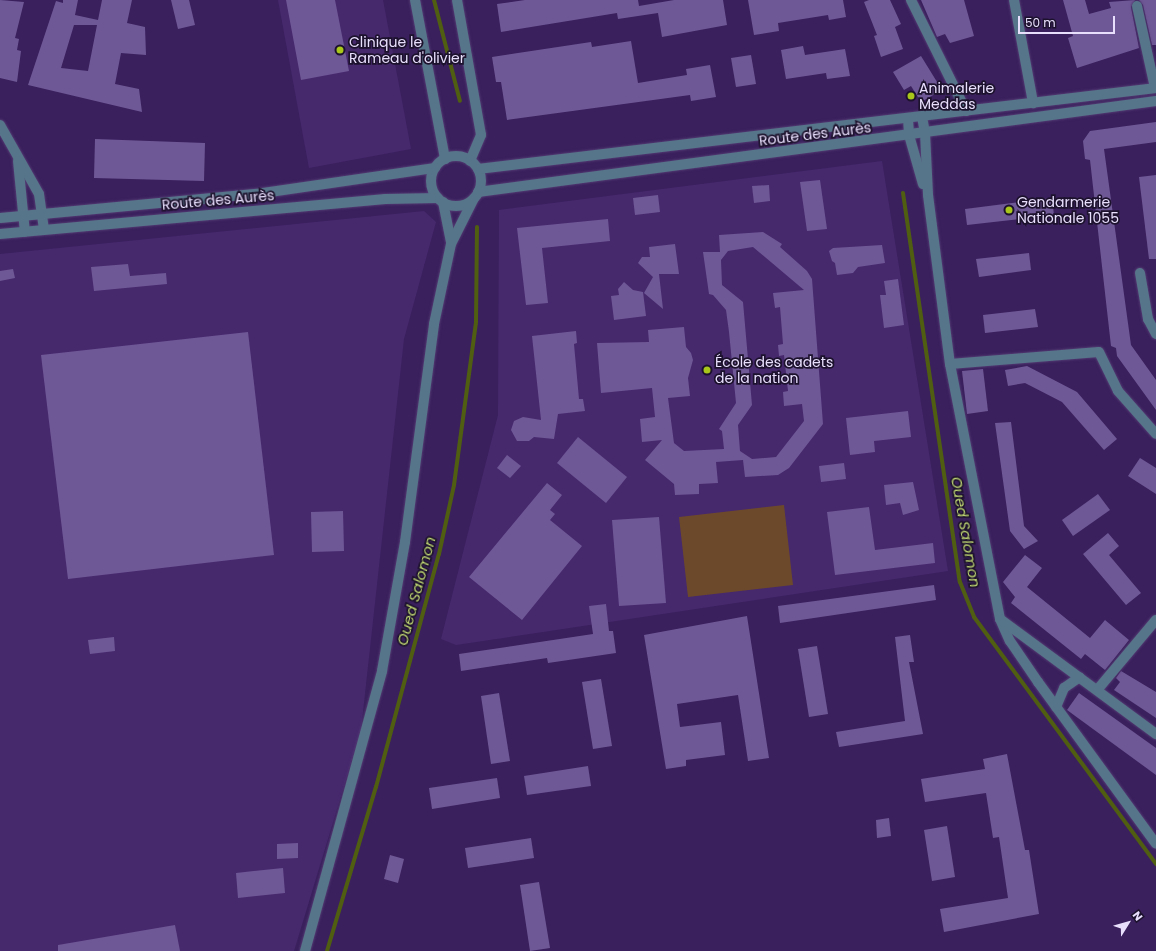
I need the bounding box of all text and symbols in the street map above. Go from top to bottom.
scale bar [1020,8,1117,34]
text: 50 m [1025,14,1056,31]
place label: Clinique le Rameau d'olivier [349,34,465,66]
marker: Clinique le Rameau d'olivier [334,44,346,56]
place label: Animalerie Meddas [919,80,994,112]
marker: Animalerie Meddas [906,91,916,101]
street label: Route des Aurès [758,119,872,149]
street label: Route des Aurès [161,187,275,213]
place label: Gendarmerie Nationale 1055 [1017,194,1119,226]
marker: Gendarmerie Nationale 1055 [1004,205,1014,215]
place label: École des cadets de la nation [715,354,833,386]
marker: École des cadets de la nation [702,365,712,375]
water label: Oued Salomon [947,475,985,589]
water label: Oued Salomon [393,535,439,647]
north arrow [1108,903,1148,943]
text: N [1129,908,1146,924]

